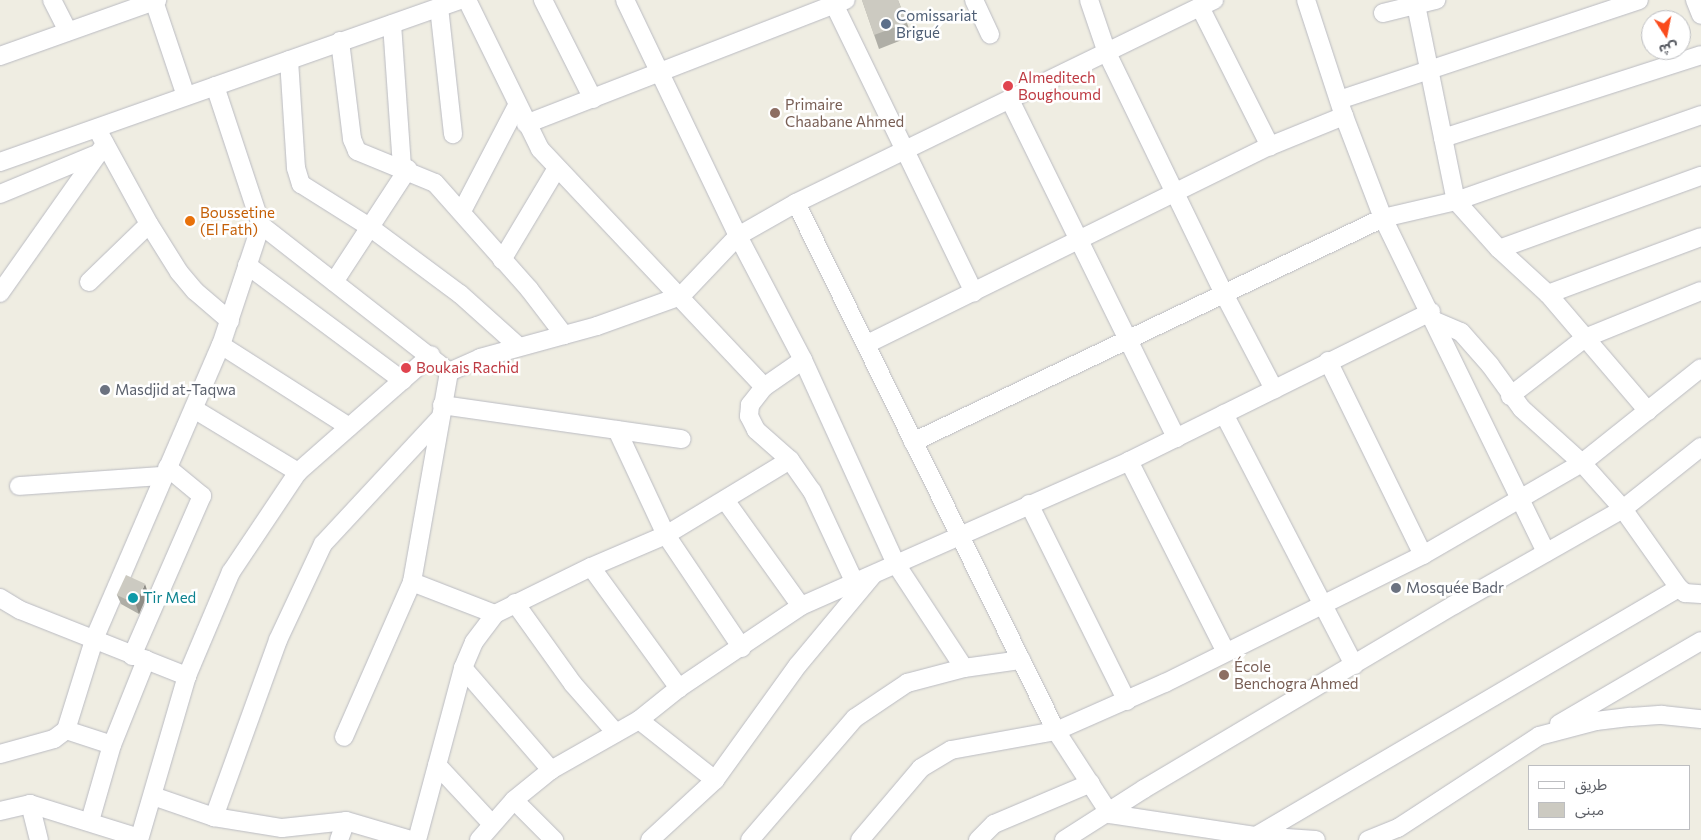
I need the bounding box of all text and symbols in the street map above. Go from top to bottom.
place label: Comissariat Brigué [896,6,977,41]
north arrow [1641,10,1691,60]
marker: Comissariat Brigué [880,18,892,30]
text: ش [1658,39,1680,59]
place label: Almeditech Boughoumd [1018,68,1101,103]
marker: Almeditech Boughoumd [1002,80,1014,92]
place label: Primaire Chaabane Ahmed [785,95,904,130]
marker: Primaire Chaabane Ahmed [769,107,781,119]
place label: Boussetine (El Fath) [200,203,275,238]
marker: Boussetine (El Fath) [184,215,196,227]
place label: Boukais Rachid [416,359,519,377]
marker: Boukais Rachid [400,362,412,374]
place label: Masdjid at-Taqwa [115,381,236,399]
marker: Masdjid at-Taqwa [99,384,111,396]
place label: Mosquée Badr [1406,579,1504,597]
marker: Mosquée Badr [1390,582,1402,594]
place label: Tir Med [143,589,196,607]
marker: Tir Med [127,592,139,604]
place label: École Benchogra Ahmed [1234,657,1358,692]
marker: École Benchogra Ahmed [1218,669,1230,681]
legend [1528,765,1691,830]
text: طريق [1575,775,1607,793]
text: مبنى [1575,800,1604,818]

